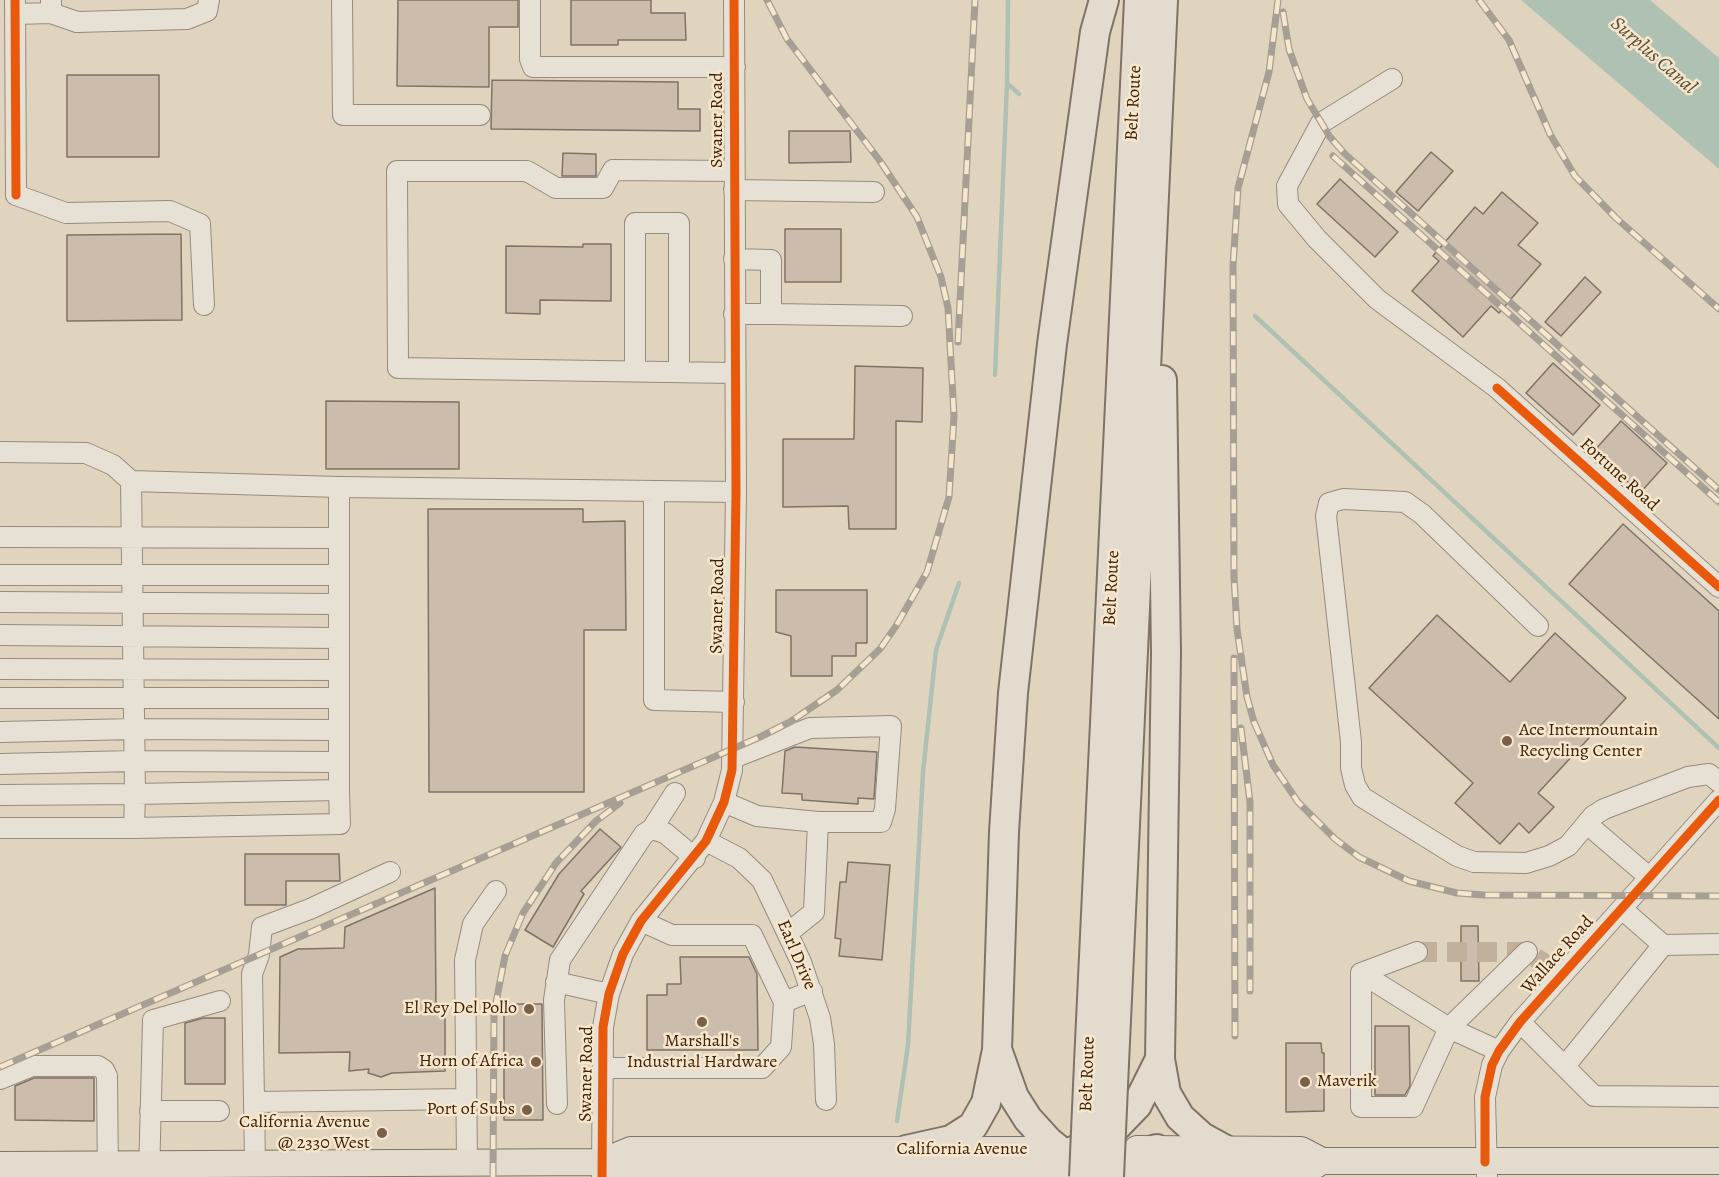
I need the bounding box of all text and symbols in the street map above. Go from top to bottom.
water label: Surplus Canal [1605,12,1701,100]
street label: Belt Route [1121,65,1147,141]
street label: Swaner Road [707,72,729,168]
street label: Fortune Road [1575,434,1663,516]
street label: Belt Route [1099,550,1125,626]
street label: Swaner Road [706,558,730,654]
place label: Ace Intermountain Recycling Center [1519,720,1658,762]
marker: Ace Intermountain Recycling Center [1500,734,1514,748]
street label: Wallace Road [1517,912,1599,998]
street label: Earl Drive [772,917,820,993]
place label: El Rey Del Pollo [404,998,517,1020]
marker: El Rey Del Pollo [522,1002,536,1016]
marker: Marshall's Industrial Hardware [695,1015,709,1029]
street label: Swaner Road [575,1026,599,1122]
place label: Marshall's Industrial Hardware [627,1031,777,1074]
street label: Belt Route [1076,1036,1100,1112]
place label: Horn of Africa [419,1051,524,1073]
marker: Horn of Africa [529,1055,543,1069]
place label: Maverik [1317,1071,1377,1093]
marker: Maverik [1298,1075,1312,1089]
place label: Port of Subs [426,1099,515,1121]
marker: Port of Subs [520,1103,534,1117]
place label: California Avenue @ 2330 West [239,1112,370,1154]
marker: California Avenue @ 2330 West [375,1126,389,1140]
street label: California Avenue [896,1139,1028,1161]

